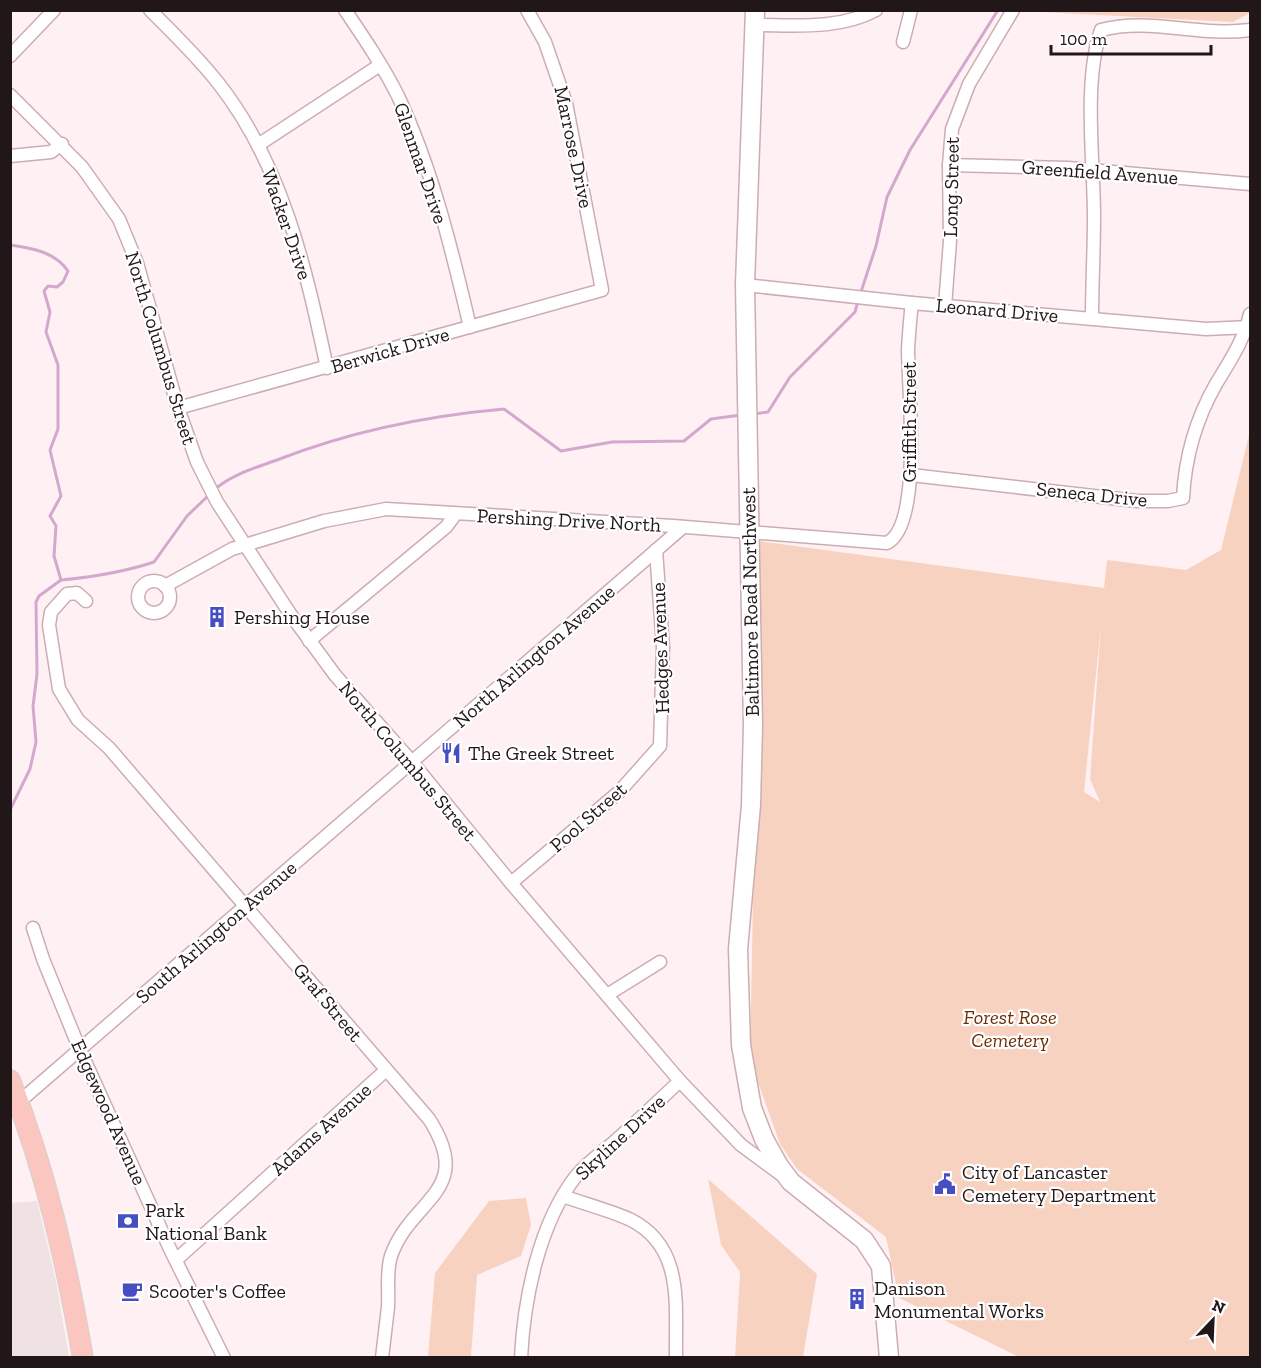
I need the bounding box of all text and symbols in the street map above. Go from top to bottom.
scale bar [1051,18,1212,56]
text: 100 m [1060,28,1108,50]
street label: Marrose Drive [549,84,599,210]
street label: Glenmar Drive [389,99,453,227]
street label: Long Street [938,136,964,238]
street label: Greenfield Avenue [1021,155,1179,189]
street label: Wacker Drive [257,165,317,283]
street label: North Columbus Street [120,248,202,448]
street label: Leonard Drive [935,293,1059,327]
street label: Berwick Drive [328,322,452,378]
street label: Griffith Street [897,361,921,482]
street label: Seneca Drive [1035,476,1149,512]
street label: Baltimore Road Northwest [736,487,764,717]
street label: Pershing Drive North [476,503,663,537]
street label: North Arlington Avenue [448,579,620,733]
street label: Hedges Avenue [646,582,674,714]
building icon: Pershing House [205,605,229,629]
place label: Pershing House [234,605,370,629]
street label: North Columbus Street [334,676,482,846]
restaurant icon: The Greek Street [439,741,463,765]
place label: The Greek Street [468,741,615,765]
street label: Pool Street [545,777,632,857]
street label: South Arlington Avenue [131,856,301,1008]
street label: Graf Street [288,958,368,1047]
park label: Forest Rose Cemetery [963,1005,1057,1052]
street label: Edgewood Avenue [66,1035,152,1189]
street label: Adams Avenue [266,1078,376,1180]
street label: Skyline Drive [570,1089,670,1185]
place label: City of Lancaster Cemetery Department [962,1160,1157,1207]
public building icon: City of Lancaster Cemetery Department [933,1172,957,1196]
place label: Park National Bank [145,1198,267,1245]
bank icon: Park National Bank [116,1209,140,1233]
place label: Danison Monumental Works [874,1276,1044,1323]
cafe icon: Scooter's Coffee [120,1279,144,1303]
place label: Scooter's Coffee [149,1279,286,1303]
building icon: Danison Monumental Works [845,1287,869,1311]
north arrow [1183,1290,1243,1350]
text: N [1209,1296,1228,1318]

